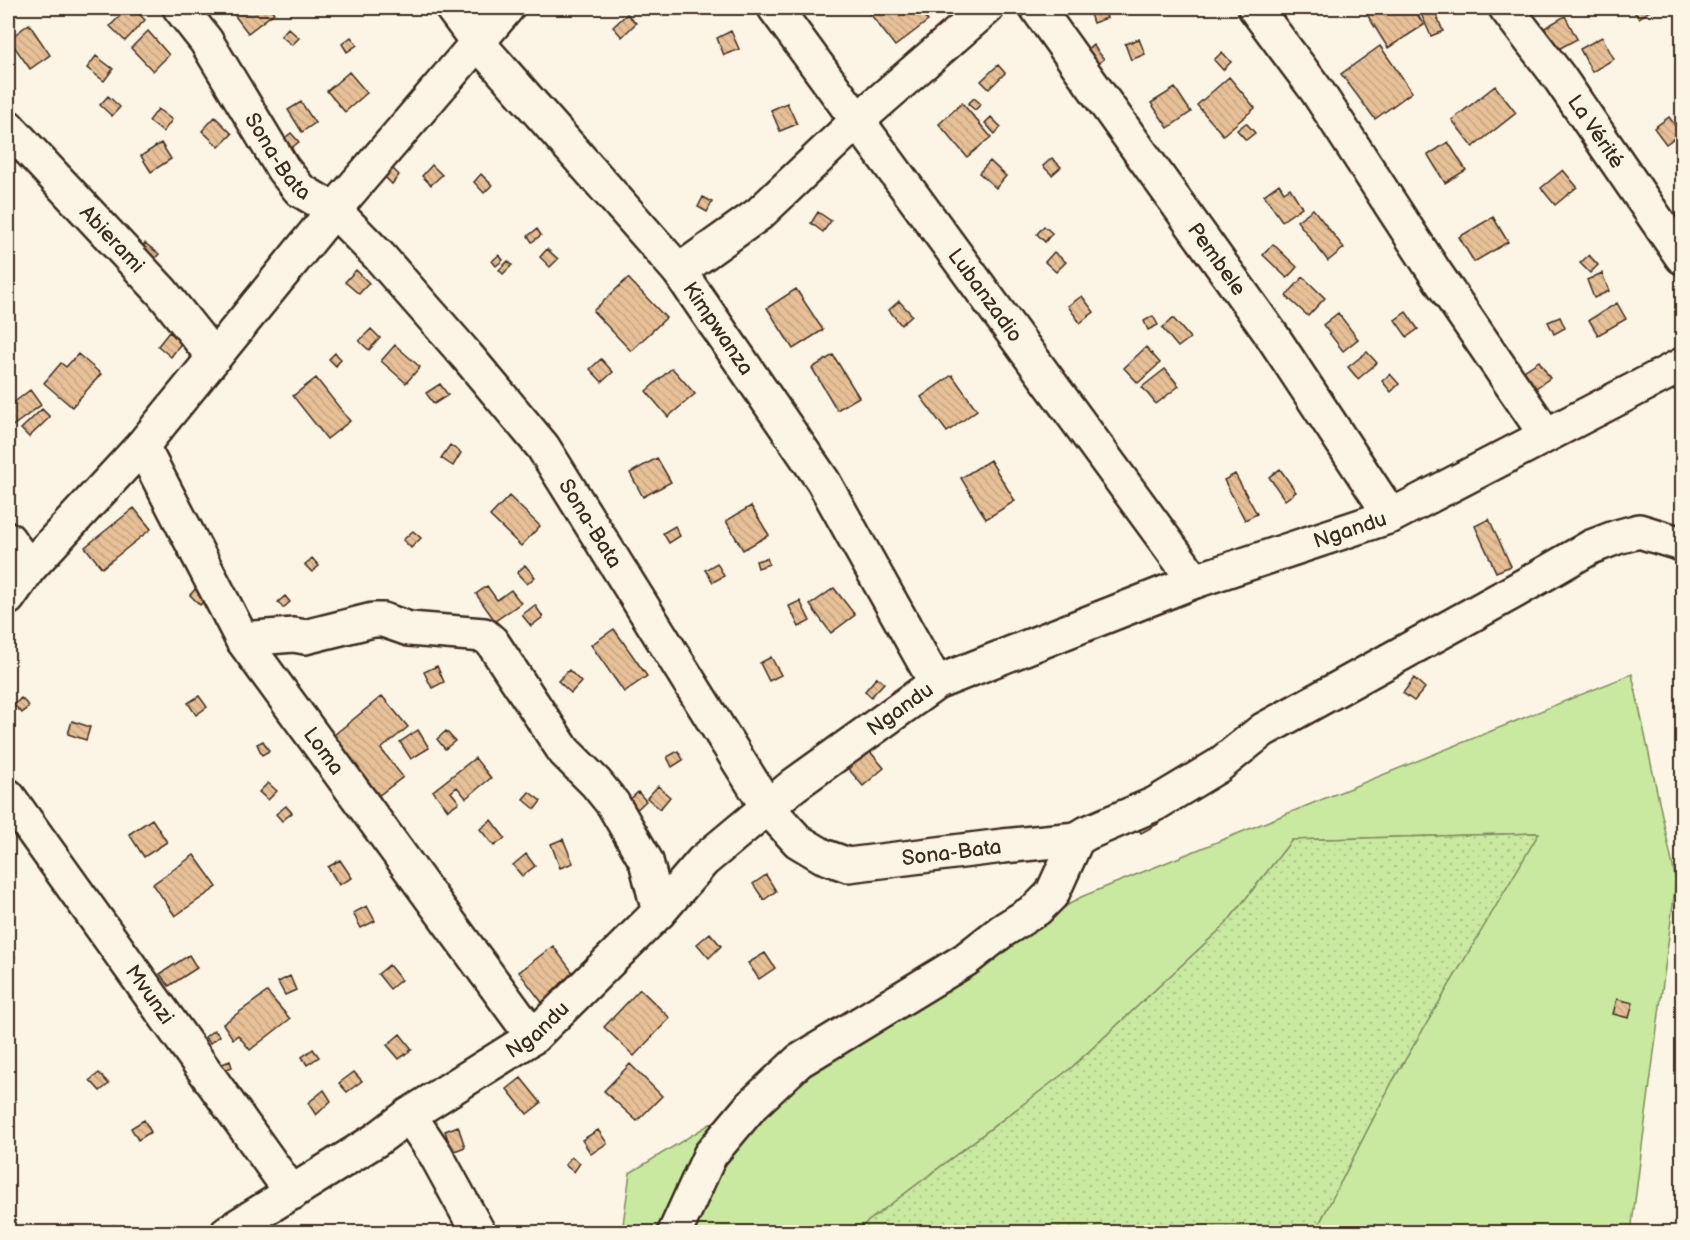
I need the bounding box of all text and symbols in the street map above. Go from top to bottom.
street label: La Vérité [1562,90,1630,173]
street label: Sona-Bata [240,108,315,206]
street label: Abierami [75,200,150,278]
street label: Pembele [1183,218,1252,300]
street label: Lubanzadio [943,243,1028,347]
street label: Kimpwanza [678,277,759,380]
street label: Sona-Bata [554,474,628,572]
street label: Ngandu [1310,506,1390,553]
street label: Ngandu [862,677,938,741]
street label: Loma [298,722,349,780]
street label: Sona-Bata [900,834,1003,871]
street label: Mvunzi [120,960,180,1029]
street label: Ngandu [501,996,574,1063]

